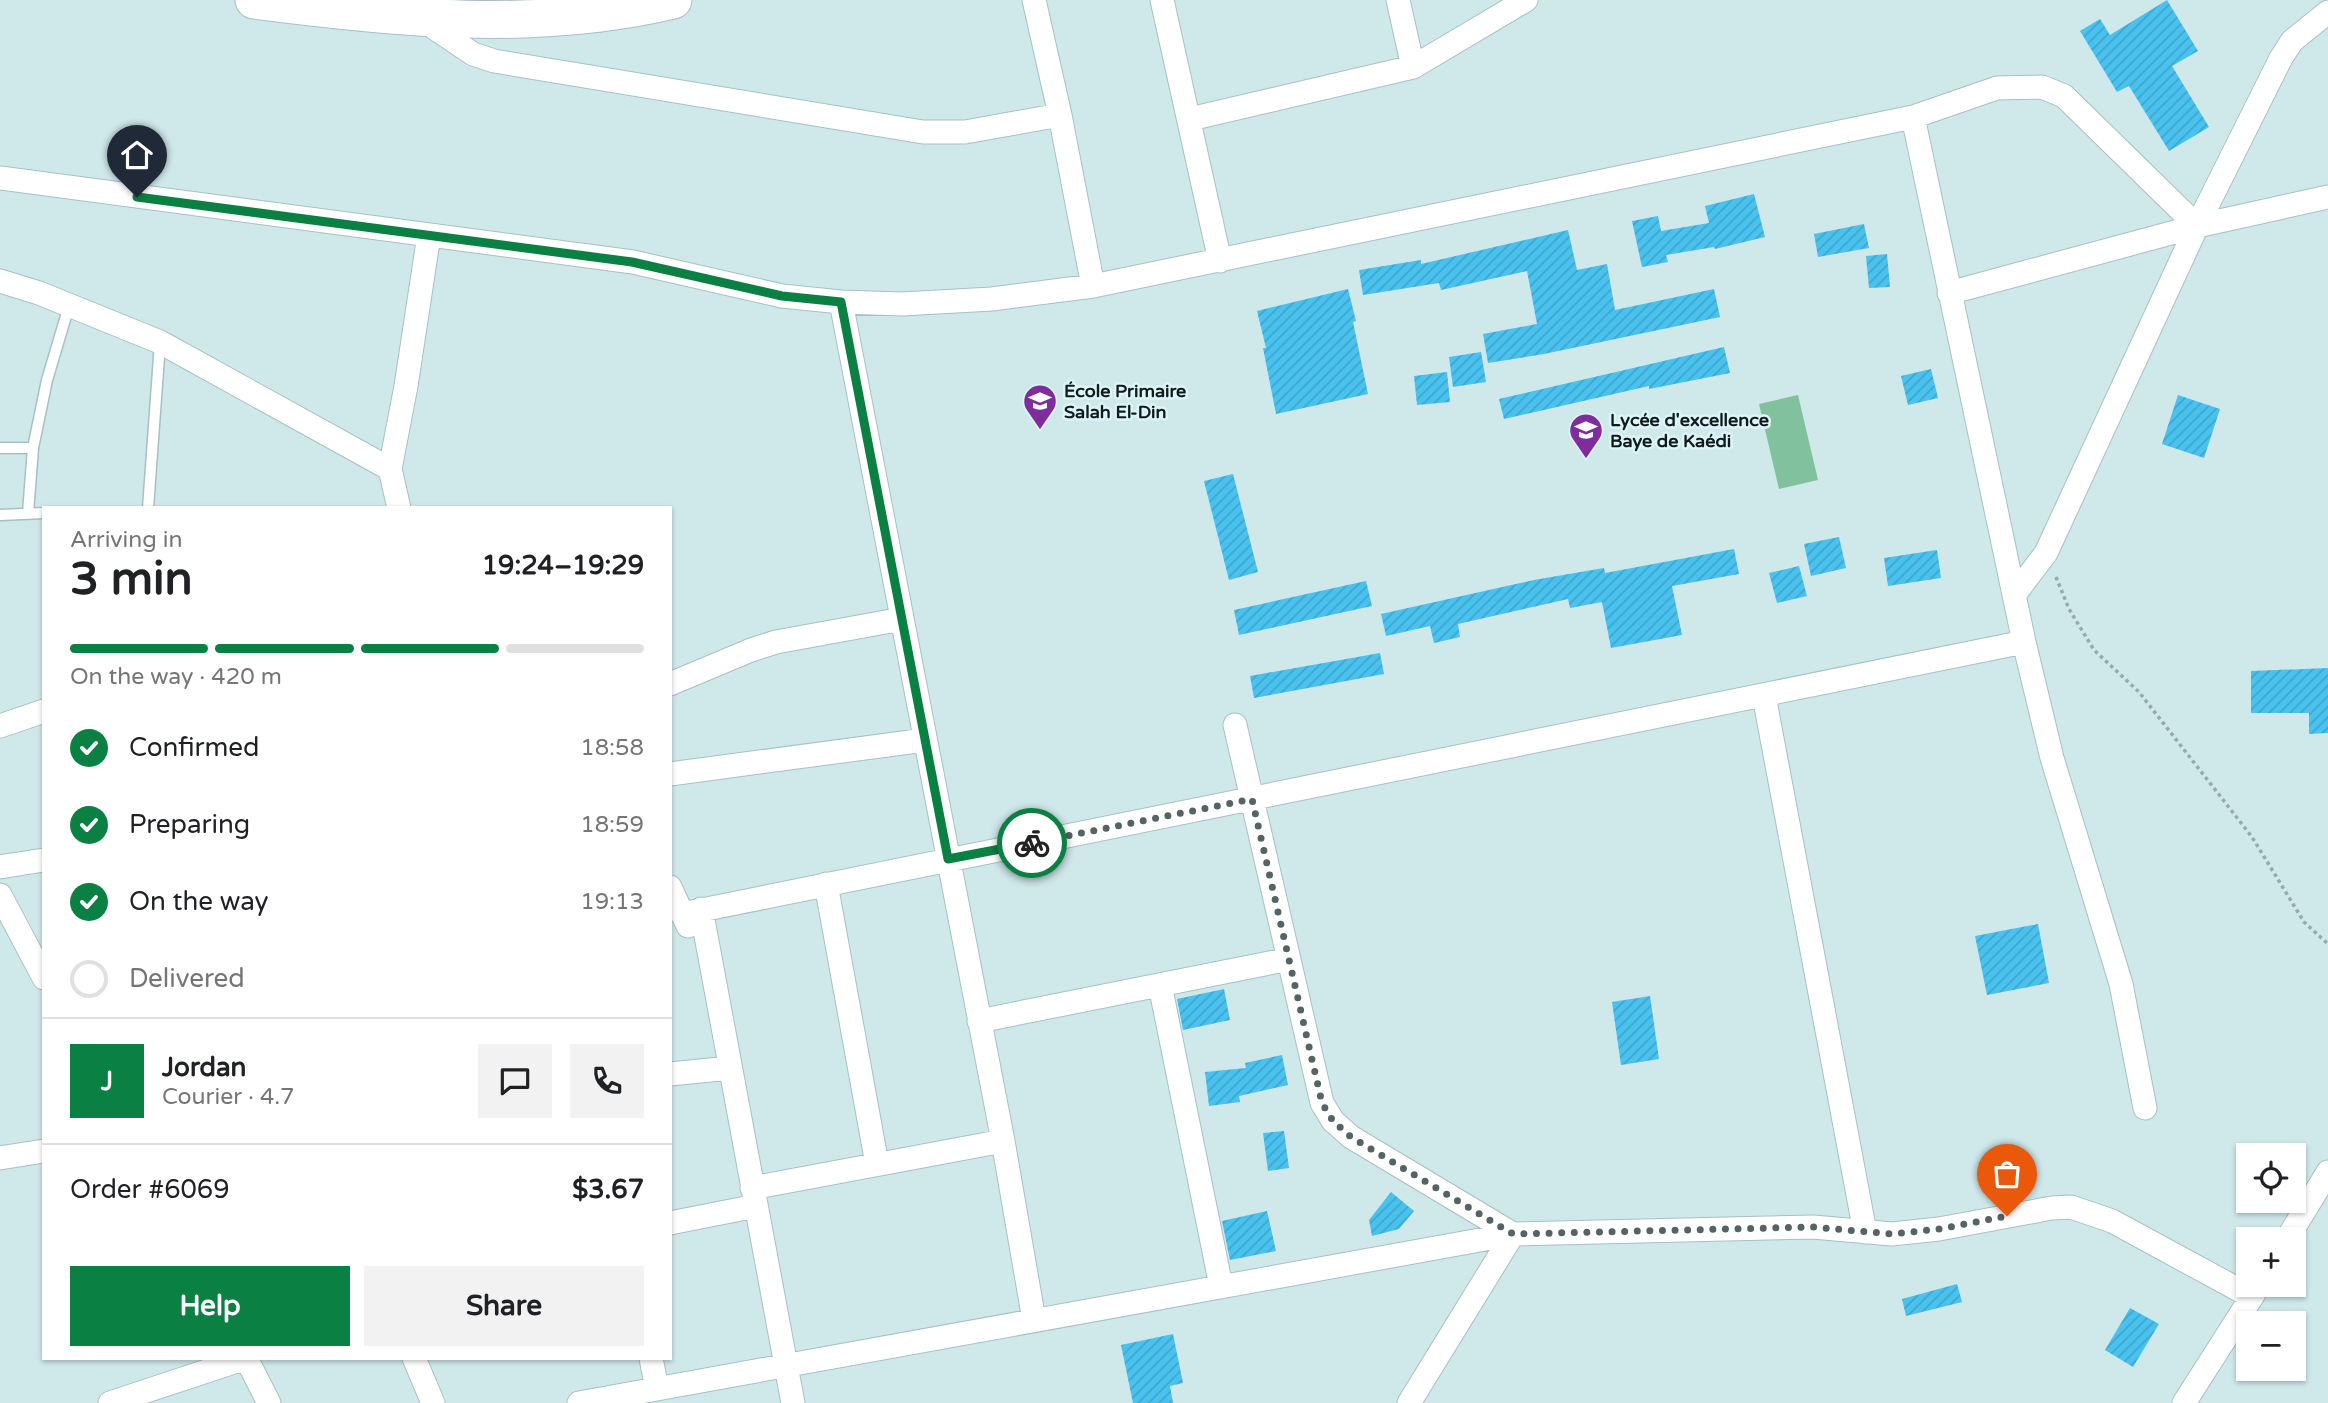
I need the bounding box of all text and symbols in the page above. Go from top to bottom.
pin [107,125,167,197]
icon: home [118,136,156,174]
place label: École Primaire Salah El-Din [1064,380,1186,423]
school or university icon: École Primaire Salah El-Din [1021,382,1059,431]
place label: Lycée d'excellence Baye de Kaédi [1610,409,1769,452]
school or university icon: Lycée d'excellence Baye de Kaédi [1567,411,1605,460]
text: Arriving in [70,526,183,554]
text: 19:24–19:29 [482,550,644,581]
text: 3 min [70,552,193,607]
text: On the way · 420 m [70,663,282,691]
icon: check [70,729,108,767]
text: Confirmed [129,732,259,763]
text: 18:58 [580,734,644,762]
icon: check [70,806,108,844]
courier [997,808,1067,878]
text: Preparing [129,809,250,840]
text: 18:59 [580,811,644,839]
icon: bike [1013,824,1051,862]
icon: check [70,883,108,921]
text: On the way [129,886,269,917]
text: 19:13 [580,888,644,916]
text: Delivered [129,963,245,994]
button: chat [478,1044,552,1118]
button: phone [570,1044,644,1118]
text: Jordan [162,1052,246,1083]
text: J [101,1066,113,1097]
text: Courier · 4.7 [162,1083,295,1111]
map controls [2236,1143,2306,1381]
button: locate [2236,1143,2306,1213]
pin [1977,1144,2037,1216]
icon: bag [1988,1155,2026,1193]
text: Order #6069 [70,1174,230,1205]
text: $3.67 [572,1174,644,1205]
button: + [2236,1227,2306,1297]
button: Help [70,1266,350,1346]
button: Share [364,1266,644,1346]
button: − [2236,1311,2306,1381]

